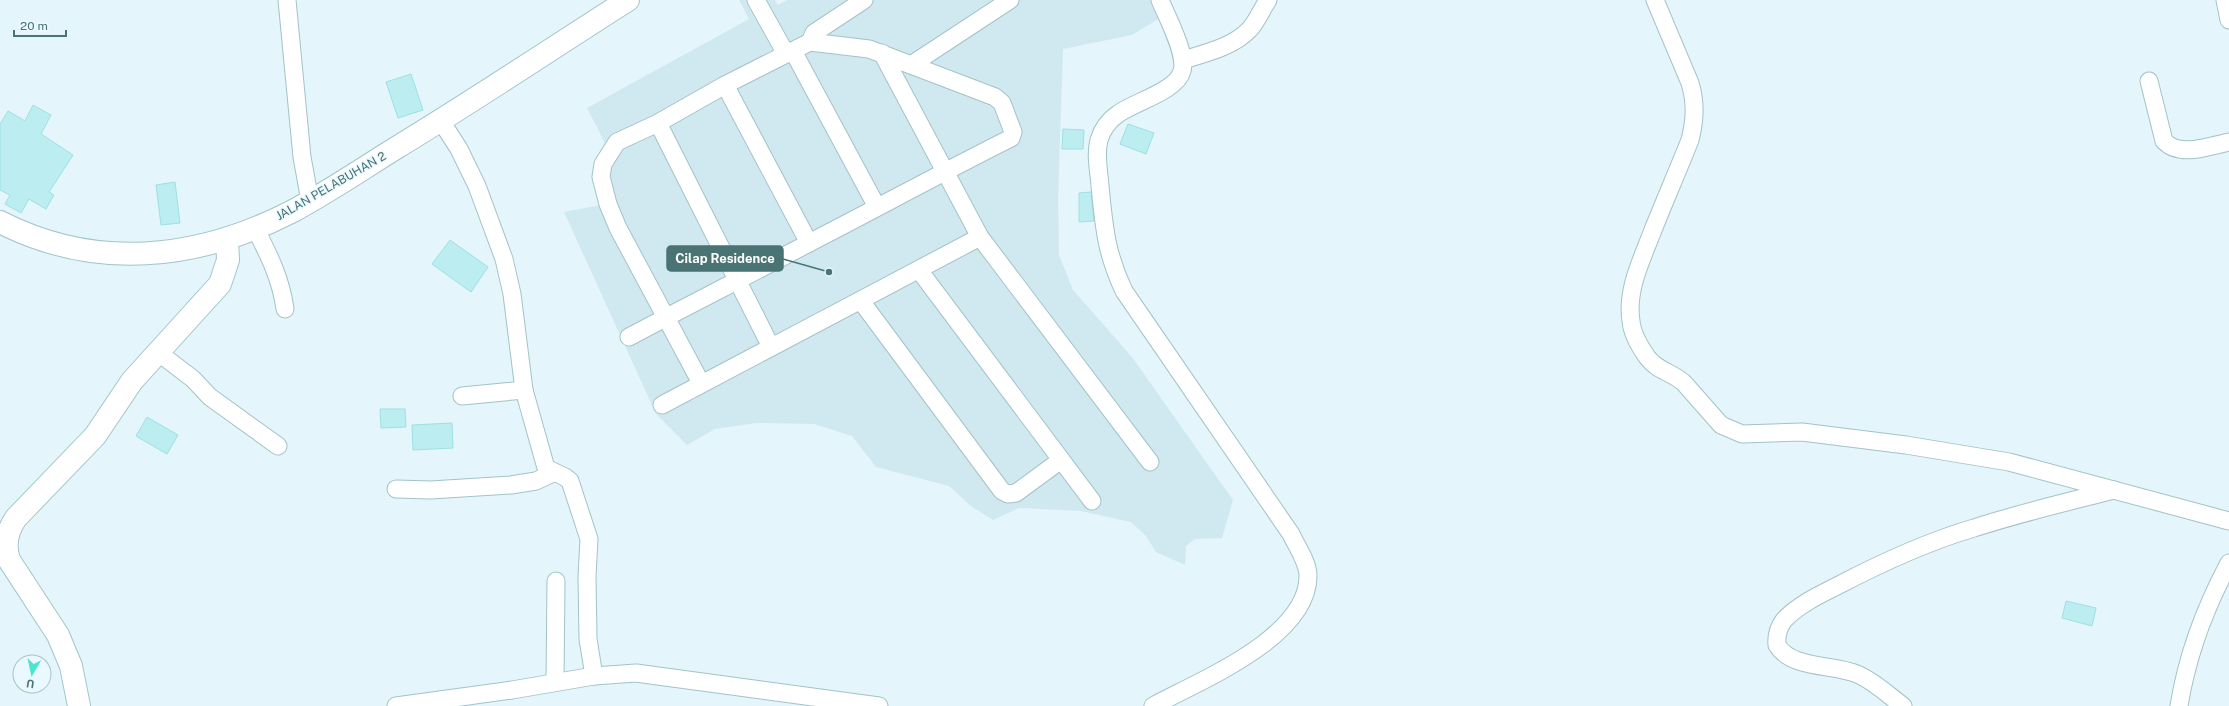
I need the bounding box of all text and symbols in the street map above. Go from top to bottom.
scale bar [14,12,66,38]
text: 20 m [20,19,48,33]
street label: JALAN PELABUHAN 2 [274,149,388,223]
callout: Cilap Residence [667,246,783,271]
text: Cilap Residence [675,251,775,266]
north arrow [12,654,52,694]
text: U [26,677,35,690]

